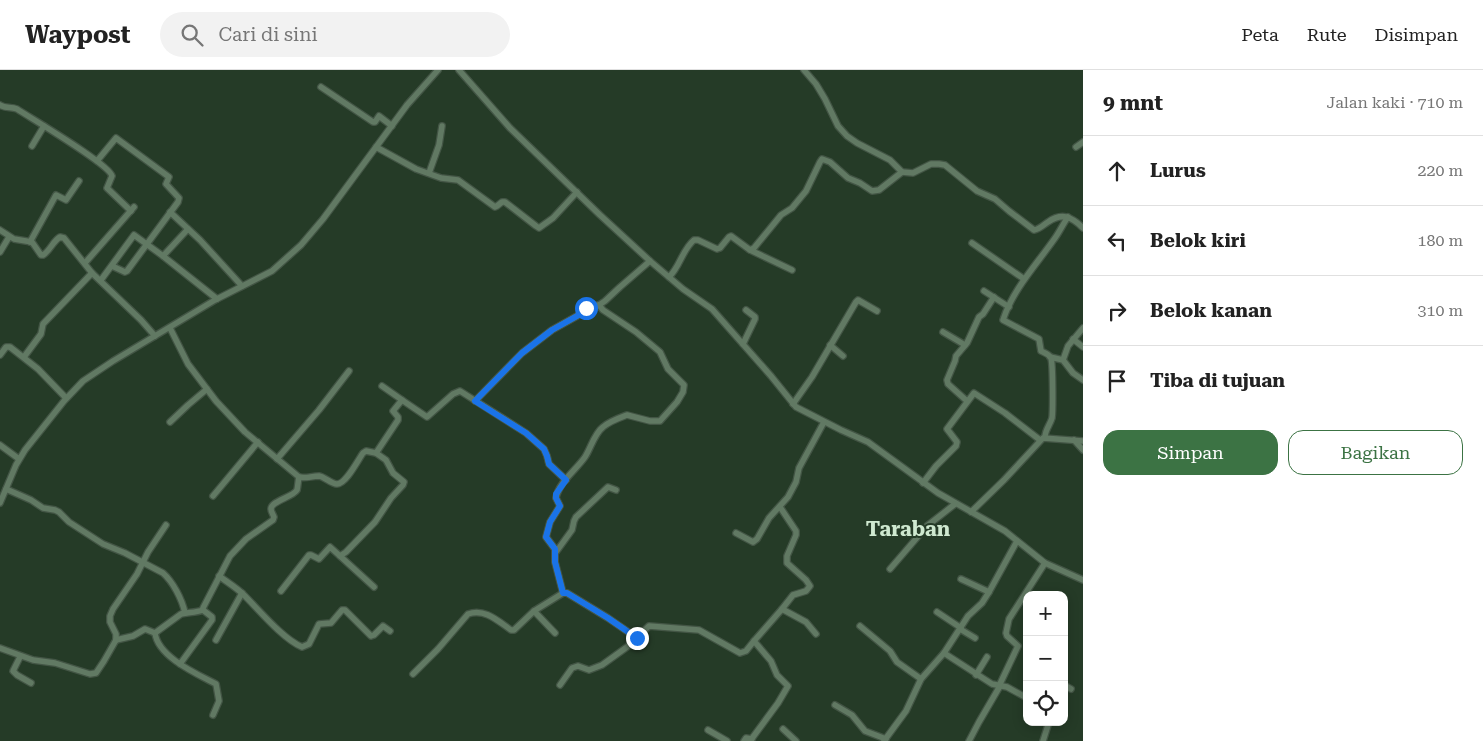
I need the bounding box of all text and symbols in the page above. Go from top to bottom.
search box [160,12,510,57]
text: Waypost [25,21,130,49]
icon: search [178,21,206,49]
text: Cari di sini [218,23,317,46]
text: Peta [1241,24,1279,45]
text: Rute [1307,24,1347,45]
text: Disimpan [1375,24,1458,45]
text: 9 mnt [1103,91,1163,115]
text: Jalan kaki · 710 m [1327,93,1463,112]
icon: ahead [1103,157,1131,185]
text: Lurus [1150,159,1206,182]
text: 220 m [1417,161,1463,180]
icon: left [1103,227,1131,255]
text: Belok kiri [1150,229,1246,252]
text: 180 m [1417,231,1463,250]
route start [575,297,598,320]
icon: right [1103,297,1131,325]
text: Belok kanan [1150,299,1272,322]
text: 310 m [1417,301,1463,320]
icon: arrive [1103,367,1131,395]
text: Tiba di tujuan [1150,369,1285,392]
button: Simpan [1103,430,1278,475]
button: Bagikan [1288,430,1463,475]
district label: Taraban [866,517,951,541]
map controls [1023,591,1068,726]
button: + [1023,591,1068,636]
route end [626,627,649,650]
button: − [1023,636,1068,681]
button: locate [1023,681,1068,726]

